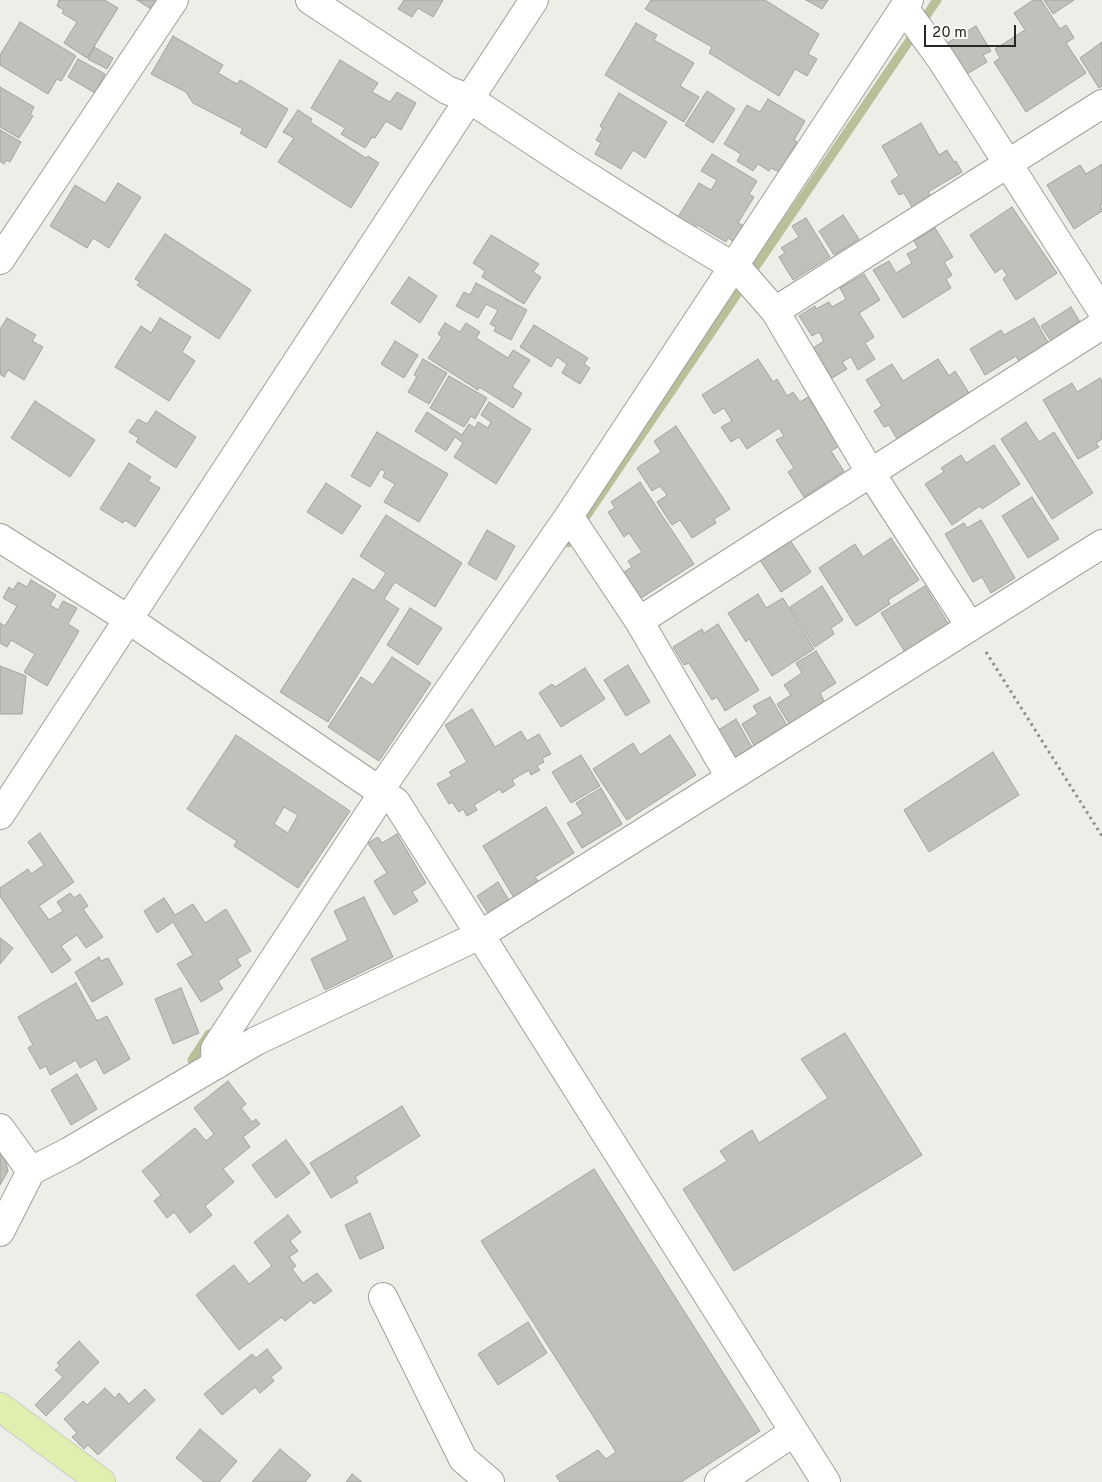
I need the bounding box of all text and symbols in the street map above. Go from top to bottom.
scale bar [927,15,1020,47]
text: 20 m [932,24,967,43]

